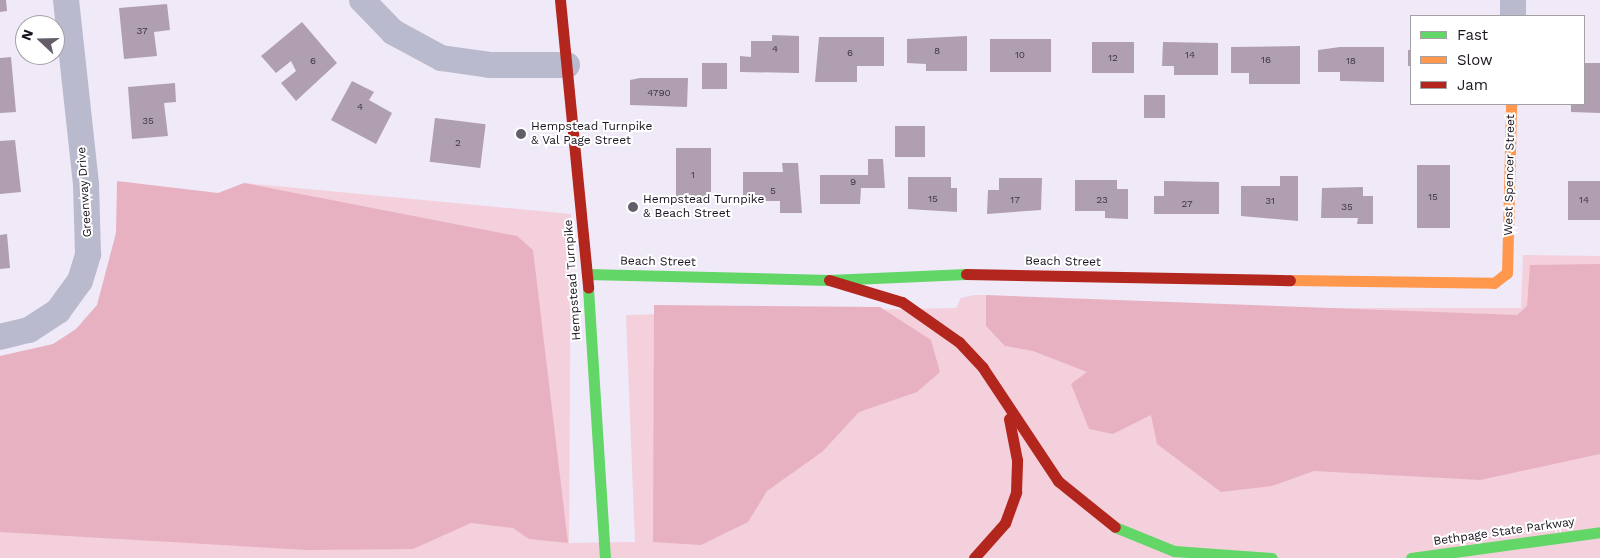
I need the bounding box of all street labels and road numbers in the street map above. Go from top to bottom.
street label: West Spencer Street [1502,114,1518,236]
street label: Greenway Drive [75,146,95,238]
street label: Hempstead Turnpike [562,219,584,341]
street label: Beach Street [620,254,696,270]
street label: Beach Street [1025,254,1101,270]
street label: Bethpage State Parkway [1432,515,1576,549]

